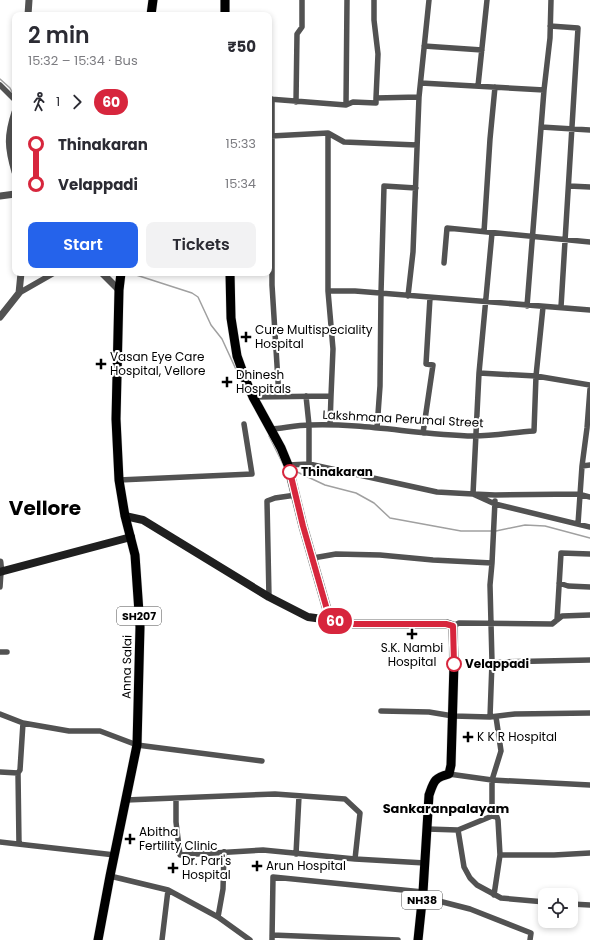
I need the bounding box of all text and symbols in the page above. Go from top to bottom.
text: 2 min [28,20,90,51]
text: ₹50 [227,36,256,57]
text: 15:32 – 15:34 · Bus [28,51,138,70]
icon: walk [28,91,50,113]
icon: forward [66,91,88,113]
text: 1 [56,92,60,111]
text: 60 [102,92,120,112]
text: Thinakaran [58,134,148,155]
text: 15:33 [226,134,256,153]
text: Velappadi [58,174,138,195]
text: 15:34 [225,174,256,193]
button: Start [28,222,138,268]
button: Tickets [146,222,256,268]
place label: Cure Multispeciality Hospital [255,321,373,352]
marker: Cure Multispeciality Hospital [240,331,252,343]
place label: Vasan Eye Care Hospital, Vellore [110,348,205,379]
marker: Vasan Eye Care Hospital, Vellore [95,358,107,370]
place label: Dhinesh Hospitals [236,366,291,397]
marker: Dhinesh Hospitals [221,376,233,388]
street label: Lakshmana Perumal Street [322,406,484,431]
place label: Thinakaran [301,463,373,480]
marker: Thinakaran [282,464,298,480]
district label: Vellore [9,494,81,522]
road number: SH207 [117,607,161,625]
line badge: 60 [317,608,353,634]
text: 60 [326,611,344,631]
marker: S.K. Nambi Hospital [406,628,418,640]
street label: Anna Salai [117,635,136,699]
place label: S.K. Nambi Hospital [381,639,443,670]
place label: Velappadi [465,655,529,672]
marker: Velappadi [446,656,462,672]
place label: K K R Hospital [477,728,557,745]
marker: K K R Hospital [462,731,474,743]
district label: Sankaranpalayam [383,799,510,818]
place label: Abitha Fertility Clinic [139,823,218,854]
marker: Abitha Fertility Clinic [124,833,136,845]
place label: Dr. Pari's Hospital [182,852,231,883]
place label: Arun Hospital [266,857,346,874]
marker: Arun Hospital [251,860,263,872]
marker: Dr. Pari's Hospital [167,862,179,874]
map controls [538,888,578,928]
button: locate [538,888,578,928]
road number: NH38 [402,891,442,909]

